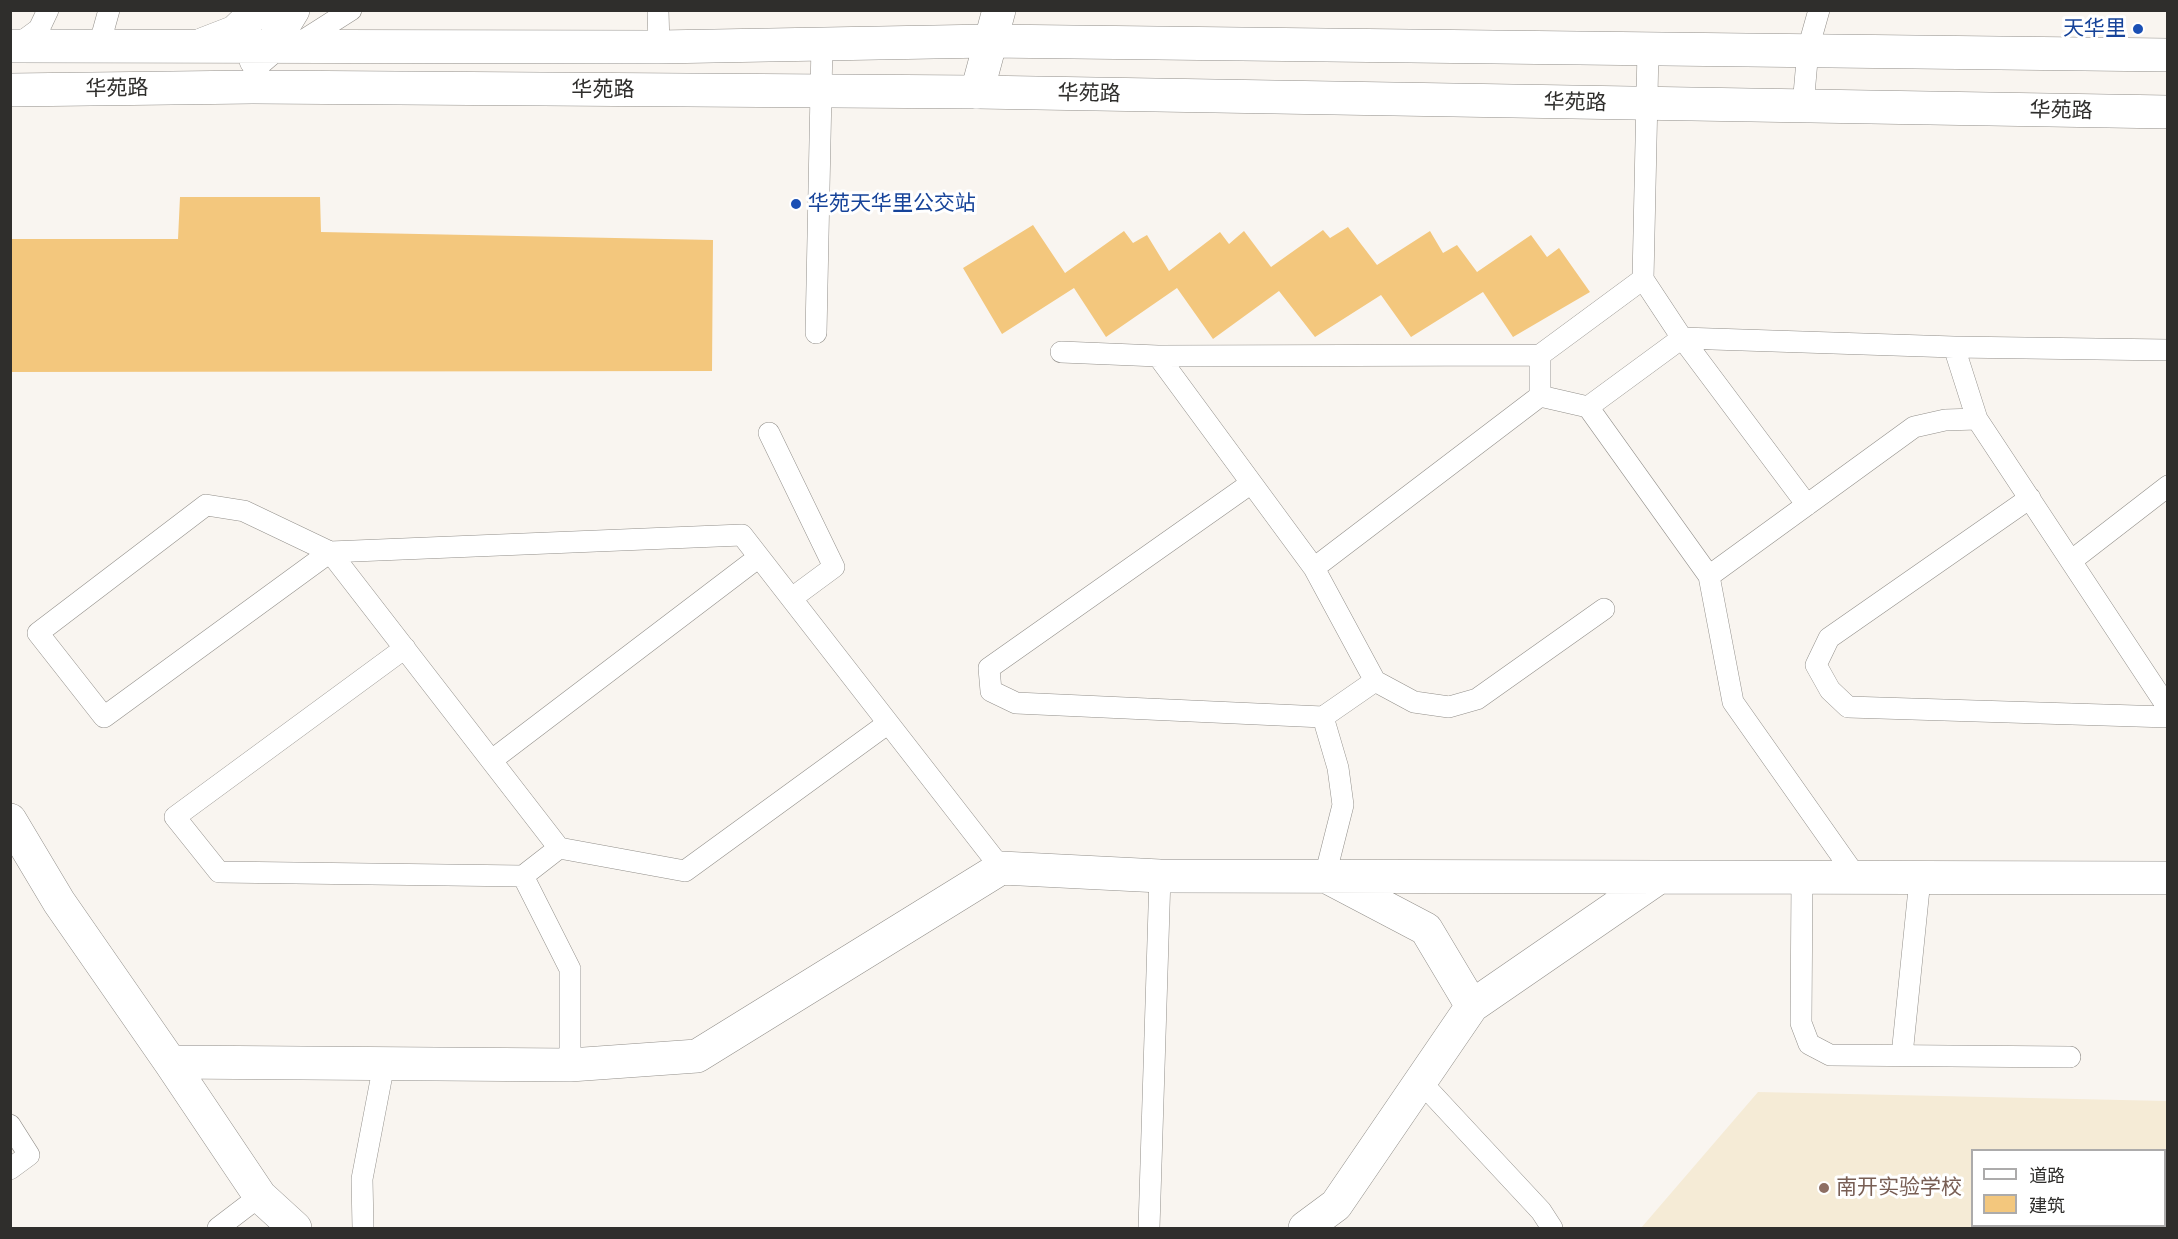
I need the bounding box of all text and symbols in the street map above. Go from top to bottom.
place label: 天华里 [2063,16,2126,42]
marker: 天华里 [2131,22,2145,36]
street label: 华苑路 [85,76,149,102]
street label: 华苑路 [572,77,634,103]
street label: 华苑路 [1057,81,1121,107]
street label: 华苑路 [1543,90,1607,116]
street label: 华苑路 [2029,98,2093,124]
place label: 华苑天华里公交站 [808,191,976,217]
marker: 华苑天华里公交站 [789,197,803,211]
legend [1971,1149,2166,1227]
text: 道路 [2029,1163,2065,1187]
place label: 南开实验学校 [1836,1175,1962,1201]
marker: 南开实验学校 [1817,1181,1831,1195]
text: 建筑 [2029,1193,2065,1217]

